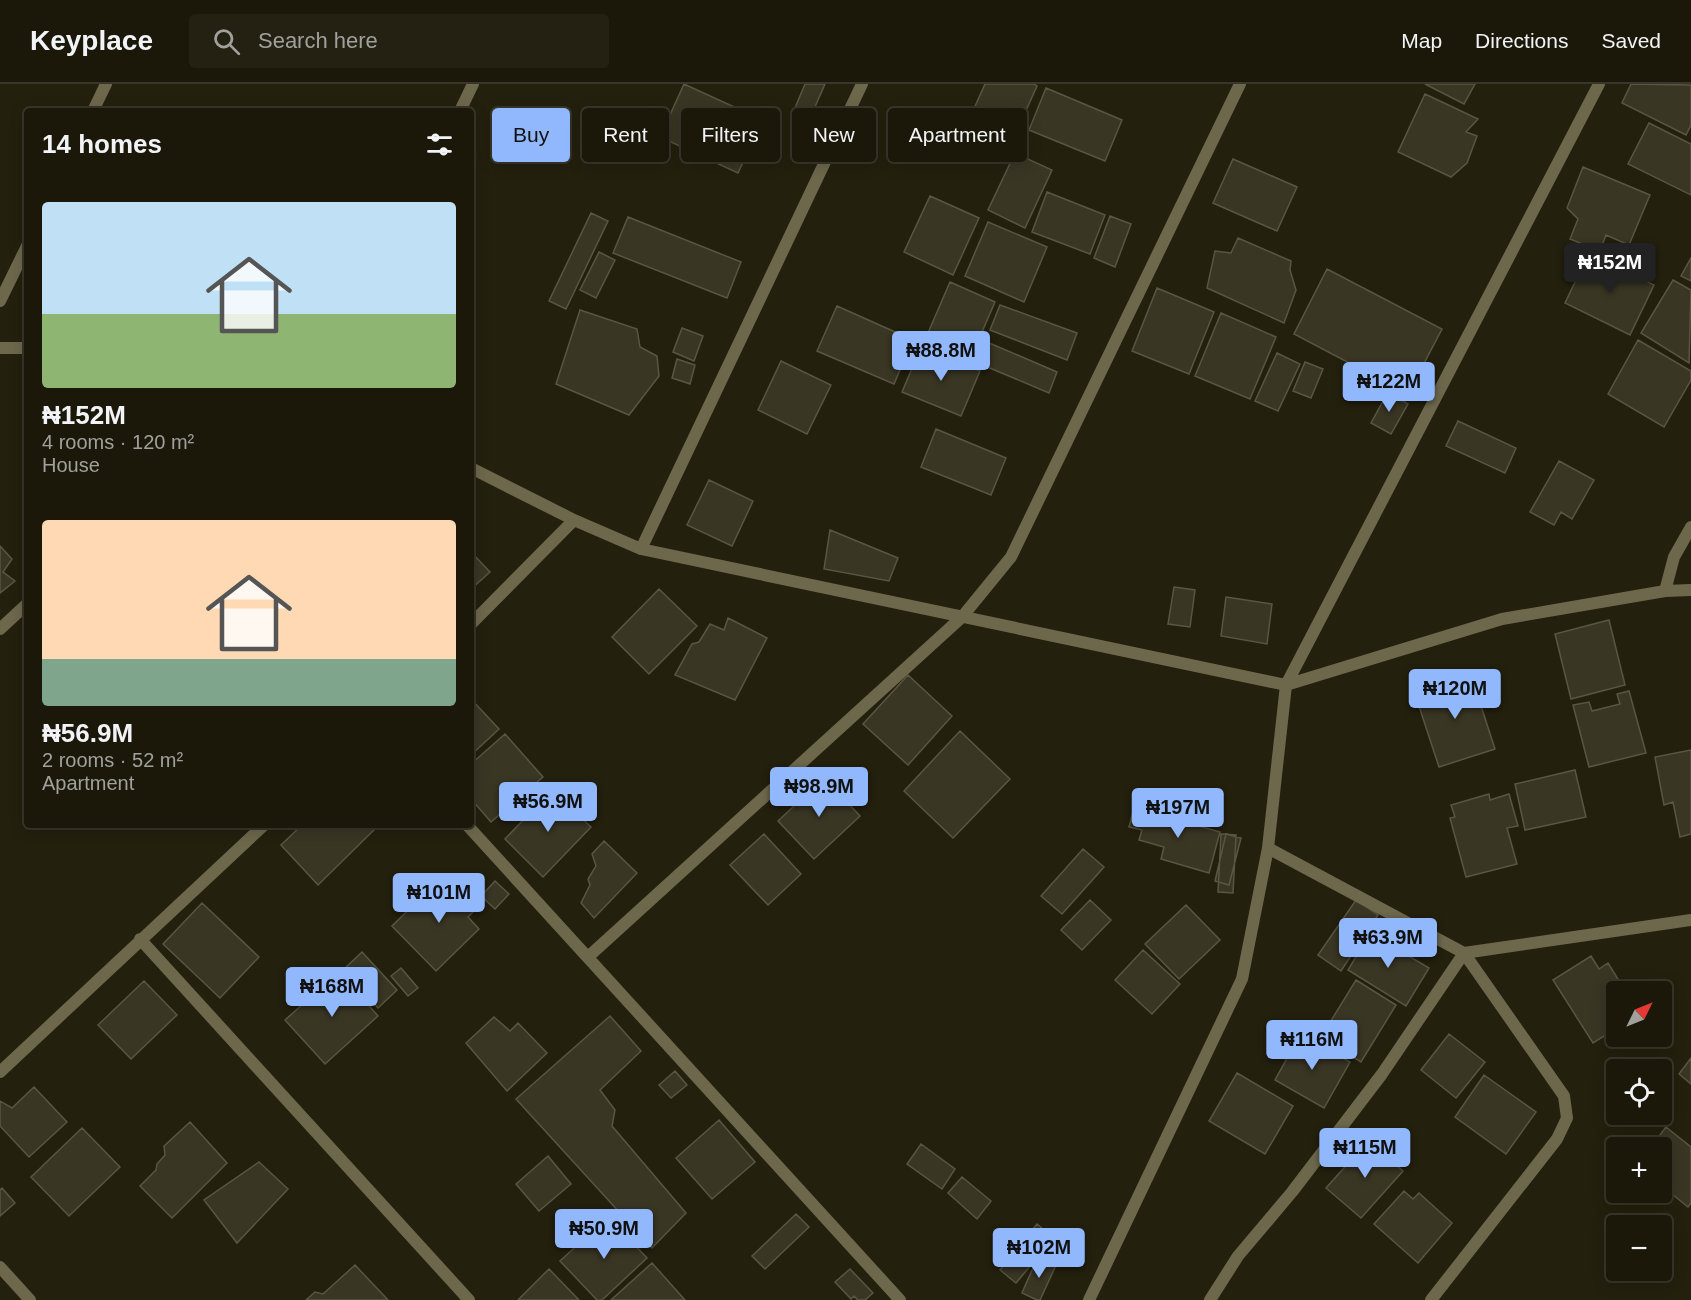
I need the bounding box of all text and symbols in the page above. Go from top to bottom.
search box [189,14,609,68]
text: Keyplace [30,25,153,56]
icon: search [210,25,243,58]
text: Search here [258,28,378,53]
text: Map [1401,29,1442,52]
text: Directions [1475,29,1568,52]
text: Saved [1601,29,1661,52]
chip: Buy [492,108,570,162]
chip: Rent [582,108,669,162]
chip: Filters [681,108,780,162]
chip: New [792,108,876,162]
chip: Apartment [888,108,1027,162]
icon: filters [423,128,456,161]
text: 14 homes [42,129,162,159]
icon: home [195,241,303,349]
pin: ₦152M [1568,243,1652,294]
text: ₦152M [1578,251,1642,273]
pin: ₦88.8M [892,331,990,382]
text: ₦88.8M [906,339,976,361]
pin: ₦122M [1347,362,1431,413]
text: ₦122M [1357,370,1421,392]
text: ₦152M [42,400,126,430]
text: 4 rooms · 120 m² [42,431,194,453]
text: House [42,454,100,476]
icon: home [195,559,303,667]
pin: ₦120M [1413,669,1497,720]
text: ₦120M [1423,677,1487,699]
text: ₦56.9M [42,718,133,748]
text: 2 rooms · 52 m² [42,749,183,771]
pin: ₦98.9M [770,767,868,818]
text: Apartment [42,772,134,794]
text: ₦98.9M [784,775,854,797]
pin: ₦56.9M [499,782,597,833]
pin: ₦197M [1136,788,1220,839]
text: ₦56.9M [513,790,583,812]
text: ₦197M [1146,796,1210,818]
pin: ₦101M [397,873,481,924]
text: ₦101M [407,881,471,903]
pin: ₦63.9M [1339,918,1437,969]
text: ₦63.9M [1353,926,1423,948]
pin: ₦168M [290,967,374,1018]
text: ₦168M [300,975,364,997]
north arrow [1606,981,1672,1047]
map controls [1606,981,1672,1281]
pin: ₦116M [1270,1020,1354,1071]
text: ₦116M [1280,1028,1344,1050]
button: locate [1606,1059,1672,1125]
pin: ₦115M [1323,1128,1407,1179]
text: ₦115M [1333,1136,1397,1158]
button: + [1606,1137,1672,1203]
pin: ₦50.9M [555,1209,653,1260]
button: − [1606,1215,1672,1281]
text: ₦50.9M [569,1217,639,1239]
pin: ₦102M [997,1228,1081,1279]
text: ₦102M [1007,1236,1071,1258]

